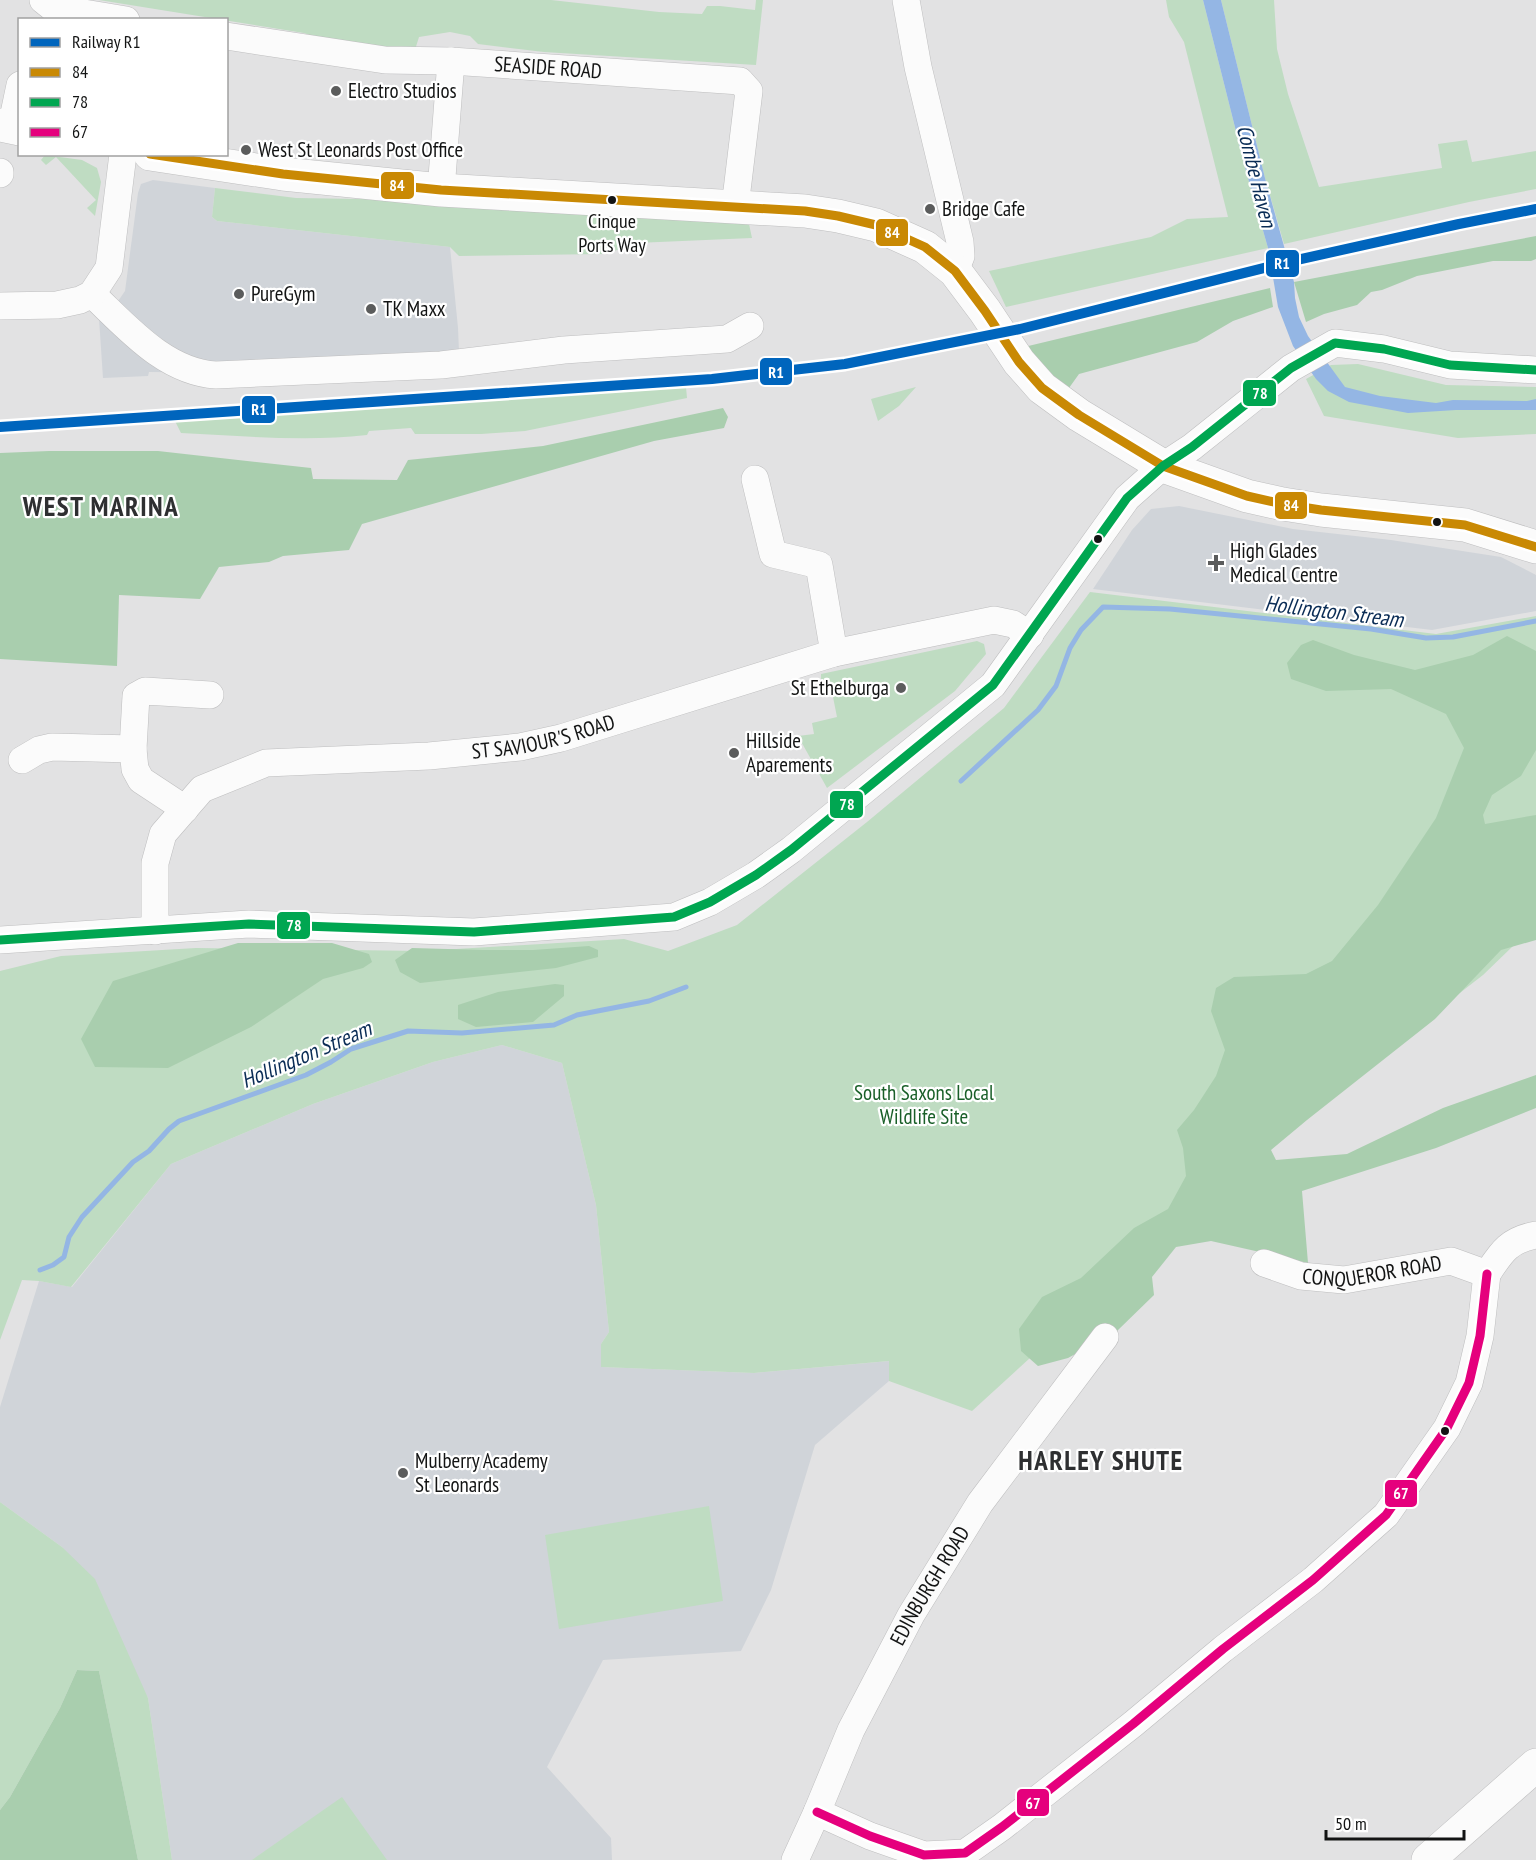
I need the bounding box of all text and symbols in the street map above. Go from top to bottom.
legend [18,18,228,156]
text: Railway R1 [72,30,141,53]
street label: SEASIDE ROAD [493,50,603,84]
text: 84 [72,60,88,83]
place label: Electro Studios [348,77,457,104]
marker: Electro Studios [329,84,343,98]
text: 78 [72,90,88,113]
text: 67 [72,120,88,143]
water label: Combe Haven [1231,122,1284,231]
place label: West St Leonards Post Office [258,136,463,163]
marker: West St Leonards Post Office [239,143,253,157]
line badge: 84 [380,171,415,200]
text: 84 [389,175,405,195]
marker: Cinque Ports Way [606,194,618,206]
place label: Bridge Cafe [942,195,1025,222]
marker: Bridge Cafe [923,202,937,216]
place label: Cinque Ports Way [578,208,646,258]
line badge: 84 [875,218,909,247]
text: 84 [884,222,900,242]
line badge: R1 [1265,249,1300,278]
text: R1 [1274,253,1290,273]
place label: PureGym [251,280,315,307]
marker: PureGym [232,287,246,301]
place label: TK Maxx [383,295,446,322]
marker: TK Maxx [364,302,378,316]
line badge: R1 [759,357,793,386]
text: R1 [768,362,784,382]
line badge: 78 [1242,379,1277,407]
text: 78 [1252,383,1268,403]
line badge: R1 [241,395,276,424]
text: R1 [251,399,267,419]
district label: WEST MARINA [22,489,179,523]
line badge: 84 [1274,491,1308,520]
text: 84 [1283,495,1299,515]
unlabelled marker [1431,516,1443,528]
unlabelled marker [1092,533,1104,545]
place label: High Glades Medical Centre [1230,537,1338,588]
marker: High Glades Medical Centre [1207,554,1225,572]
water label: Hollington Stream [1263,589,1406,634]
place label: St Ethelburga [791,674,889,701]
marker: St Ethelburga [894,681,908,695]
street label: ST SAVIOUR'S ROAD [470,708,618,765]
place label: Hillside Aparements [746,727,832,778]
marker: Hillside Aparements [727,746,741,760]
line badge: 78 [829,790,864,819]
text: 78 [839,794,855,814]
line badge: 78 [276,911,311,940]
text: 78 [286,915,302,935]
water label: Hollington Stream [237,1013,377,1094]
park label: South Saxons Local Wildlife Site [854,1079,994,1130]
street label: CONQUEROR ROAD [1301,1249,1444,1293]
unlabelled marker [1439,1425,1451,1437]
district label: HARLEY SHUTE [1018,1443,1184,1477]
place label: Mulberry Academy St Leonards [415,1447,548,1498]
marker: Mulberry Academy St Leonards [396,1466,410,1480]
line badge: 67 [1384,1479,1418,1508]
text: 67 [1393,1483,1409,1503]
street label: EDINBURGH ROAD [884,1521,975,1650]
line badge: 67 [1016,1788,1050,1817]
text: 67 [1025,1793,1041,1813]
scale bar [1326,1803,1464,1841]
text: 50 m [1335,1812,1367,1835]

